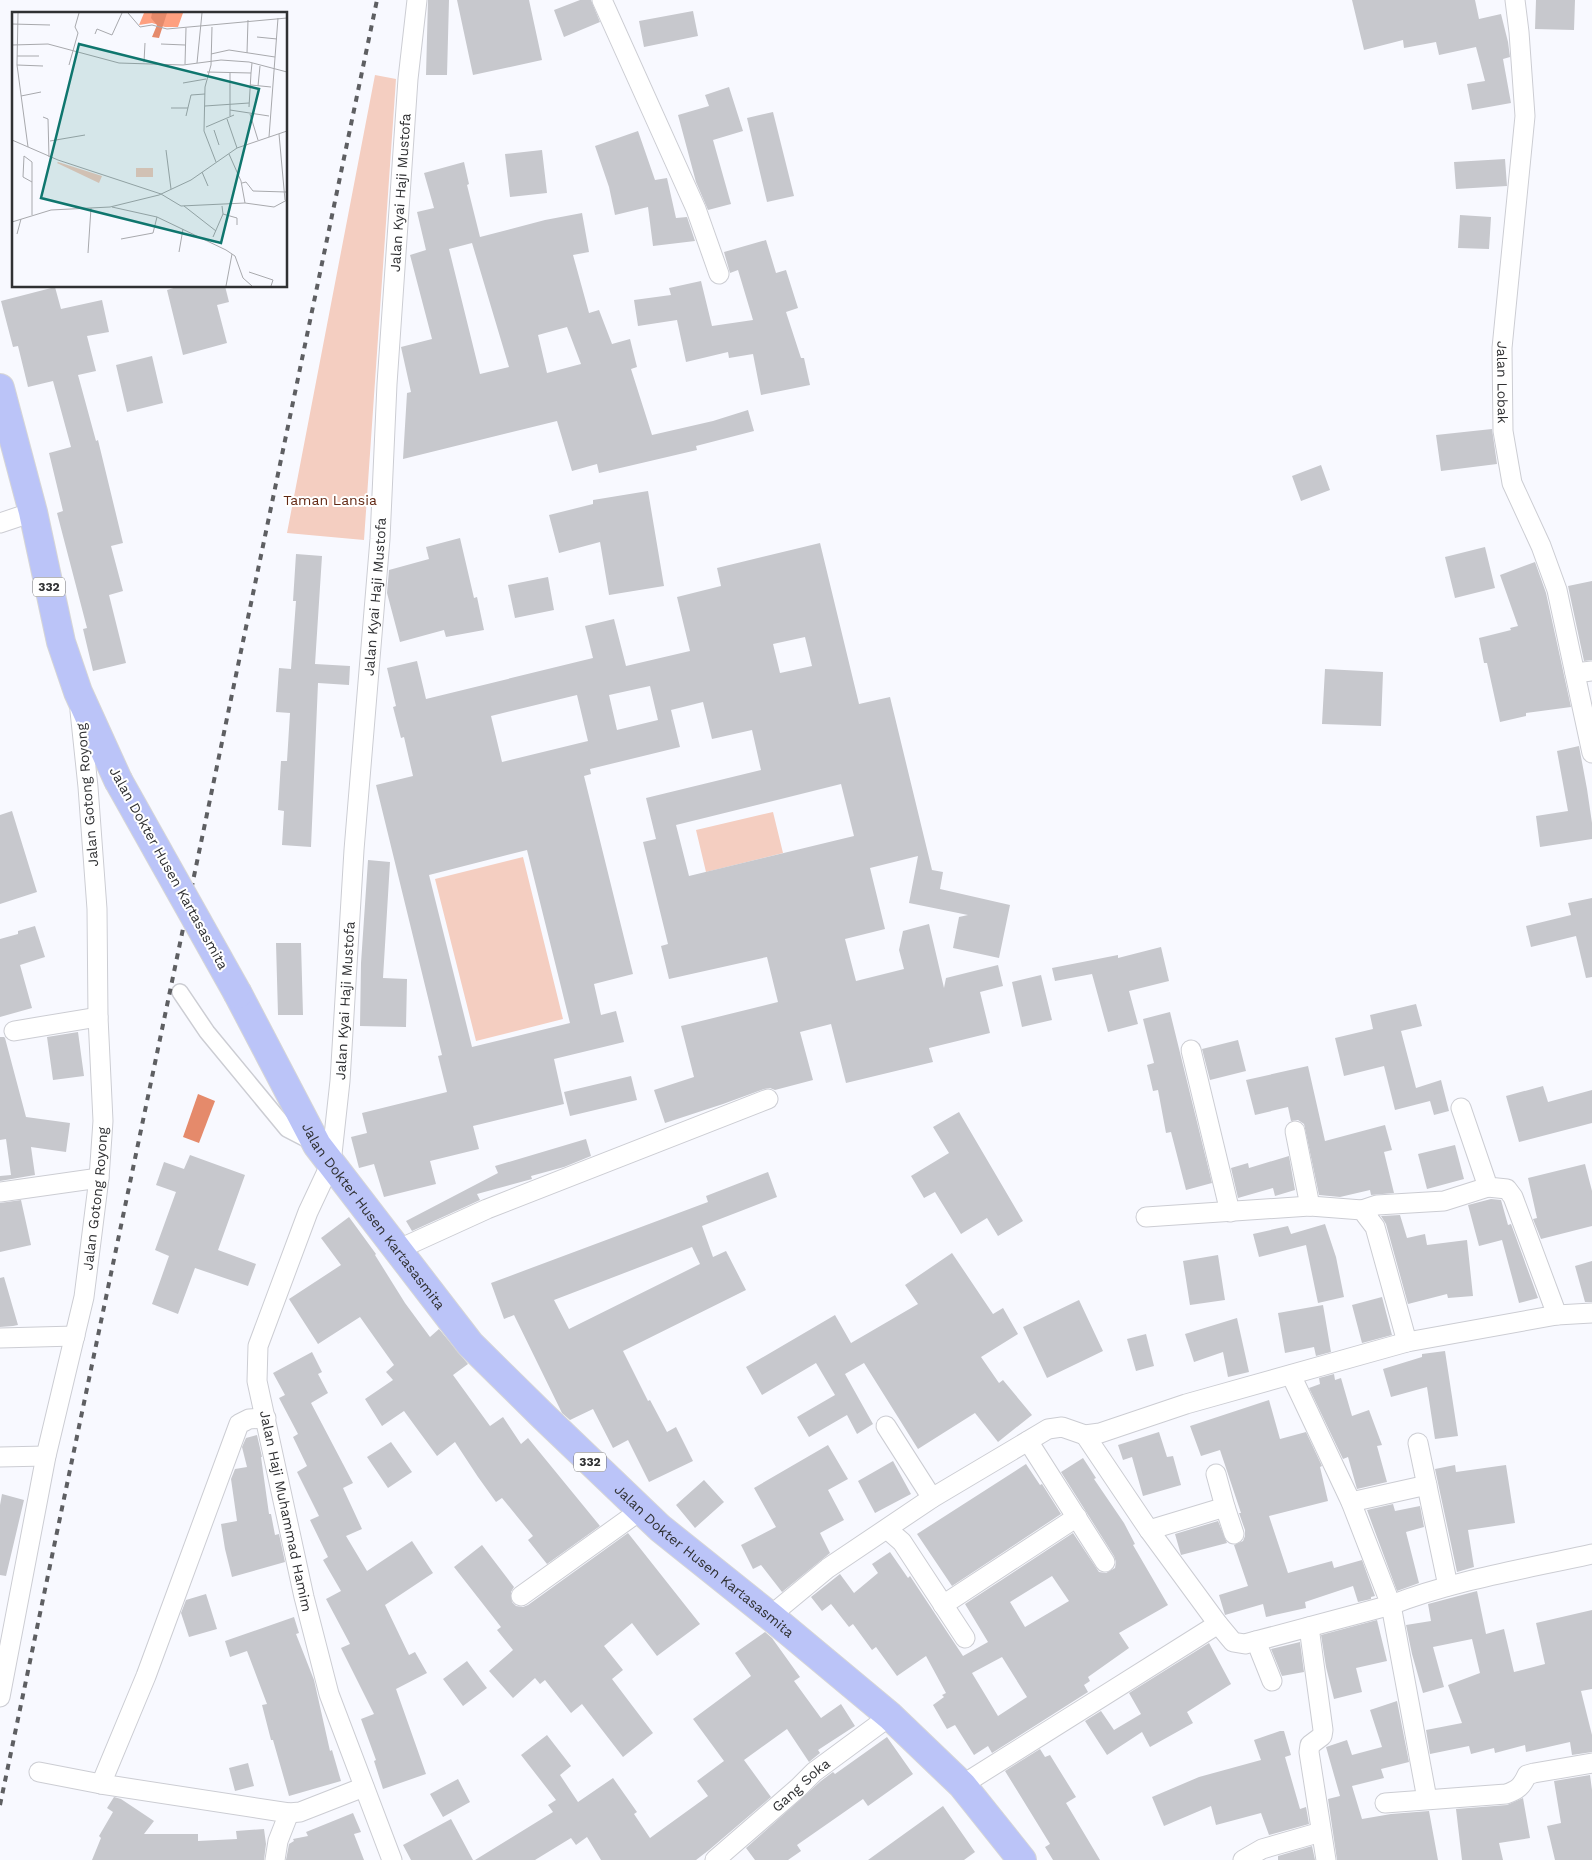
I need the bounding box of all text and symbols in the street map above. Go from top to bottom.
inset map [12,12,288,288]
street label: Jalan Kyai Haji Mustofa [387,113,414,272]
street label: Jalan Lobak [1494,340,1511,424]
park label: Taman Lansia [283,492,377,508]
street label: Jalan Kyai Haji Mustofa [361,517,389,677]
road number: 332 [33,578,65,596]
street label: Jalan Gotong Royong [73,722,101,867]
street label: Jalan Dokter Husen Kartasasmita [106,764,232,972]
street label: Jalan Kyai Haji Mustofa [332,921,358,1080]
street label: Jalan Dokter Husen Kartasasmita [299,1120,448,1313]
street label: Jalan Gotong Royong [79,1126,111,1271]
street label: Jalan Haji Muhammad Hamim [257,1409,315,1613]
road number: 332 [574,1452,606,1471]
street label: Jalan Dokter Husen Kartasasmita [611,1481,797,1641]
street label: Gang Soka [769,1755,833,1815]

